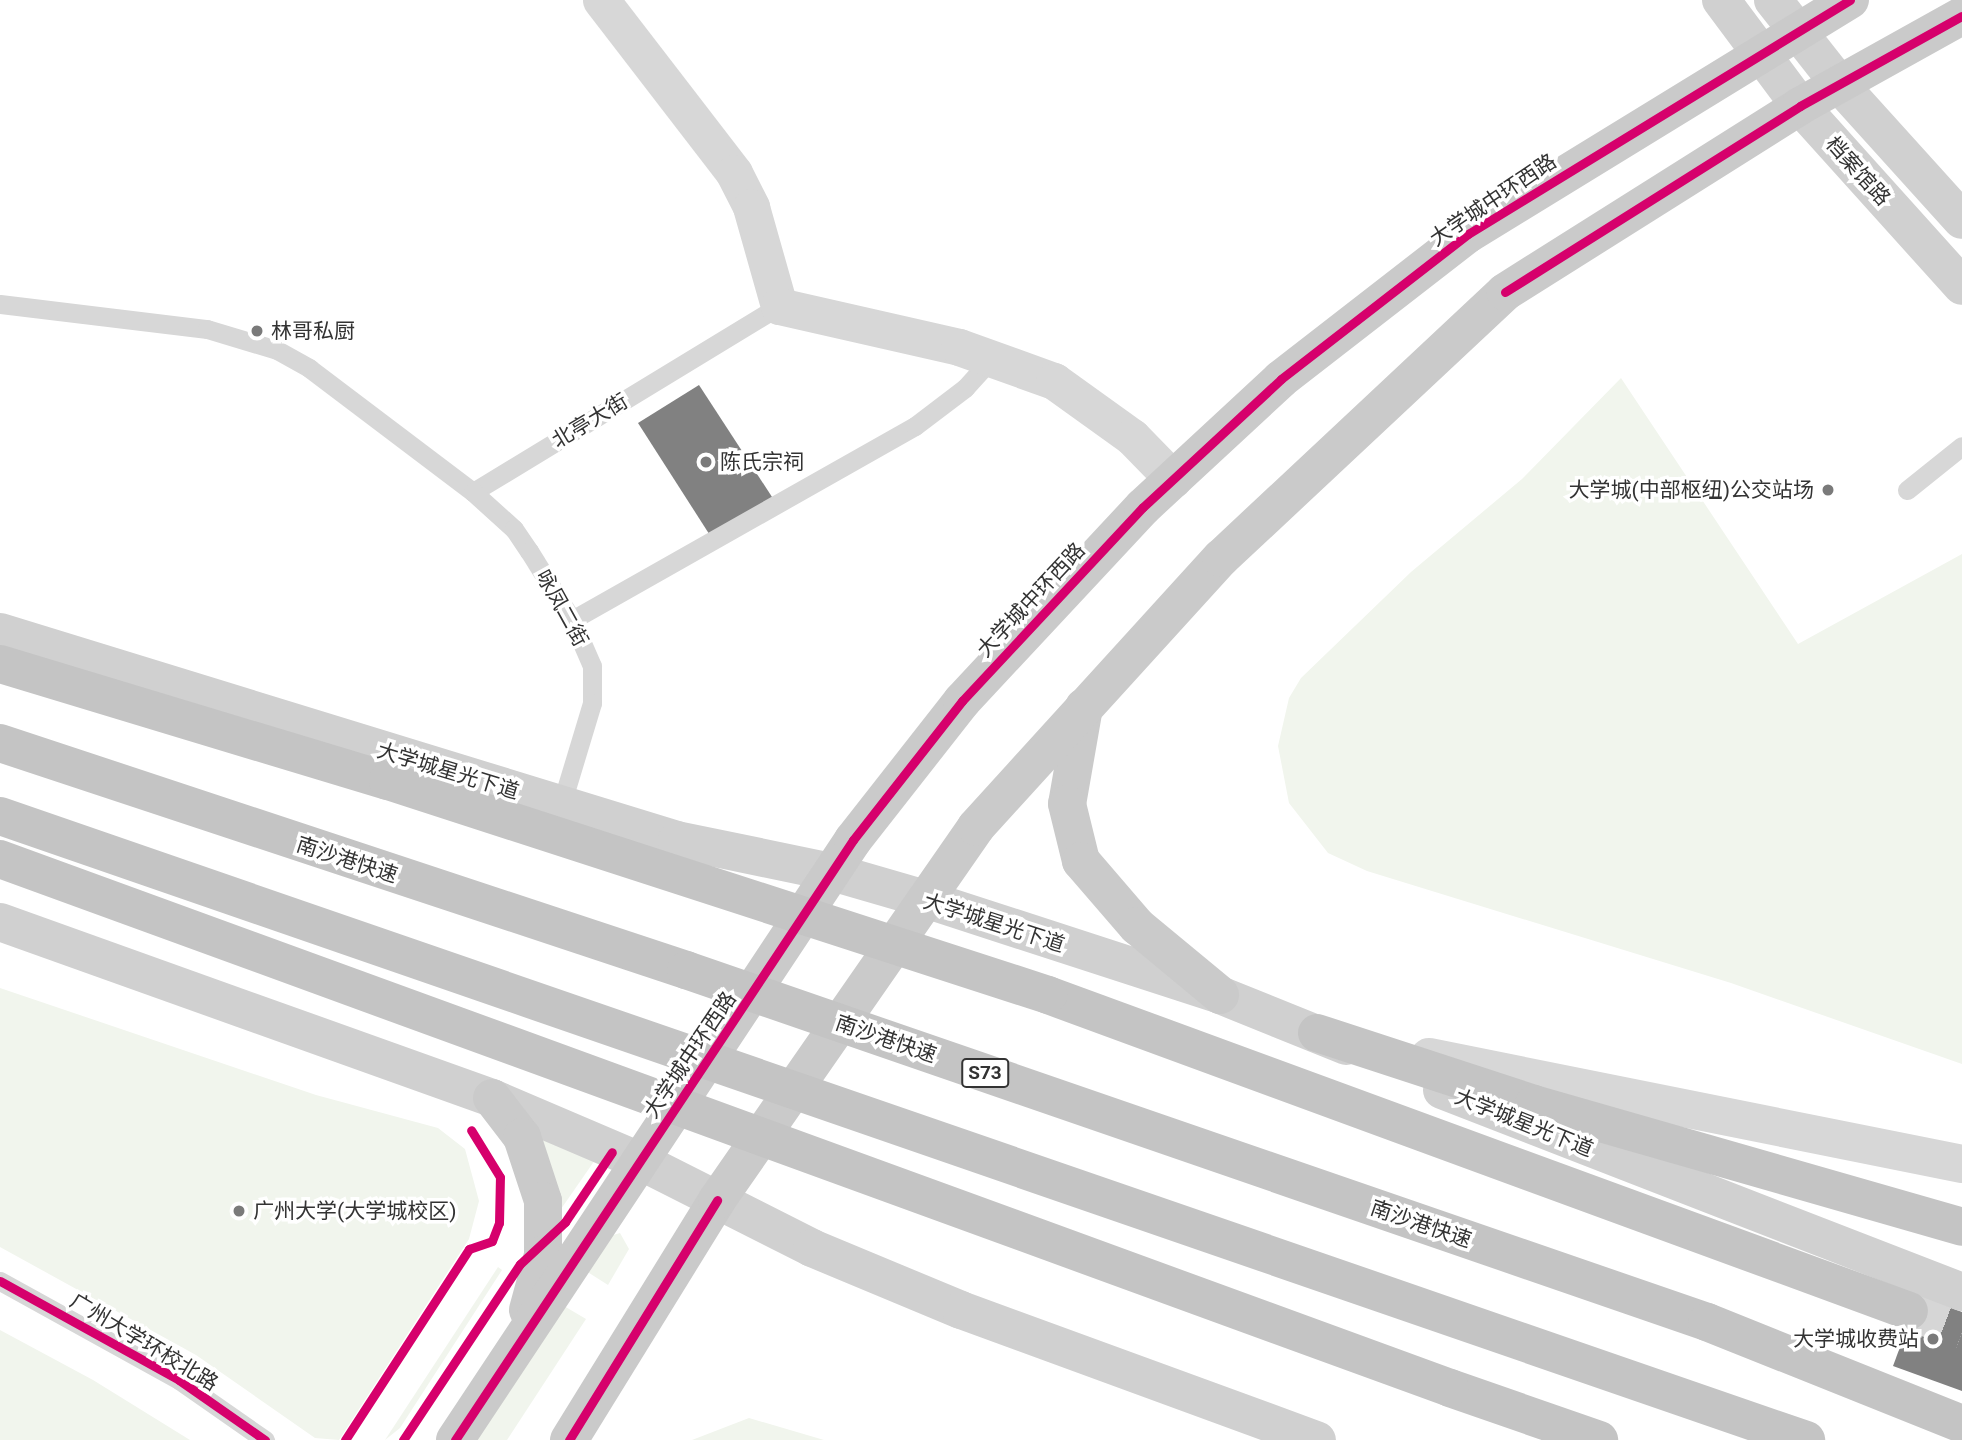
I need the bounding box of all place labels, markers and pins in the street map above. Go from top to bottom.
place label: 林哥私厨 [271,318,355,344]
marker: 林哥私厨 [249,323,265,339]
place label: 陈氏宗祠 [720,449,804,475]
marker: 陈氏宗祠 [698,454,714,470]
place label: 大学城(中部枢纽)公交站场 [1569,477,1814,503]
marker: 大学城(中部枢纽)公交站场 [1820,482,1836,498]
place label: 广州大学(大学城校区) [253,1198,456,1224]
marker: 广州大学(大学城校区) [231,1203,247,1219]
place label: 大学城收费站 [1793,1326,1919,1352]
marker: 大学城收费站 [1925,1331,1941,1347]

